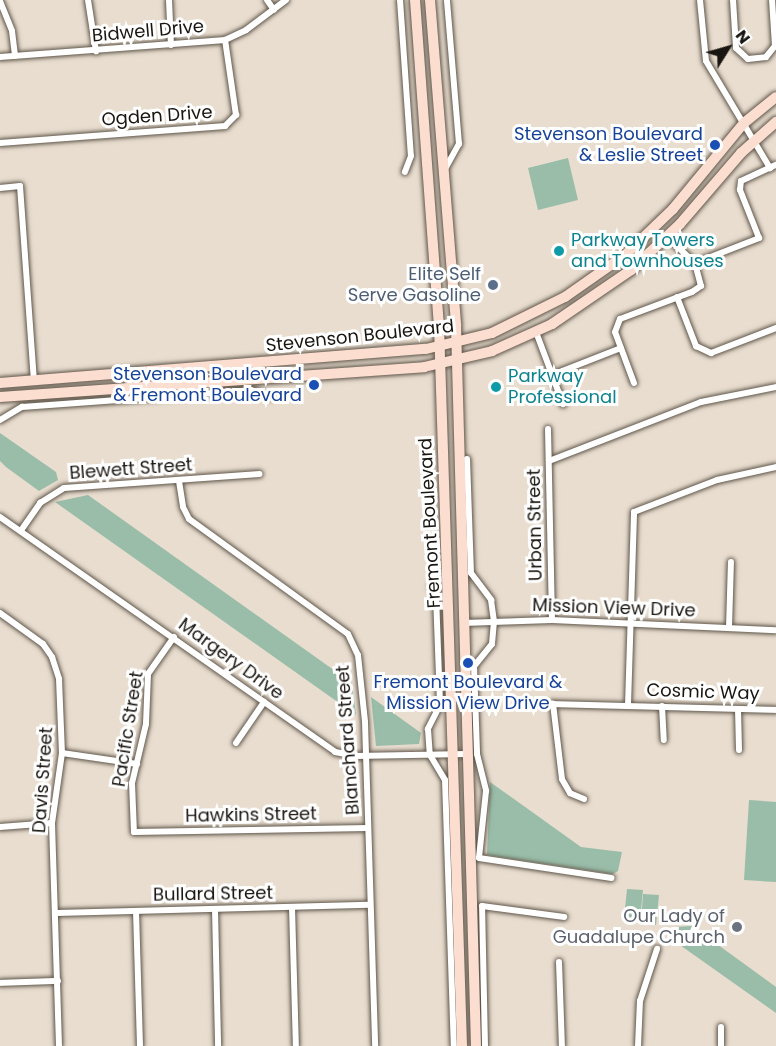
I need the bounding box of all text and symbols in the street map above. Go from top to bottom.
street label: Bidwell Drive [91,15,205,47]
north arrow [698,18,758,78]
text: N [730,25,756,49]
street label: Ogden Drive [101,101,213,131]
place label: Stevenson Boulevard & Leslie Street [514,124,703,166]
marker: Stevenson Boulevard & Leslie Street [708,138,722,152]
place label: Parkway Towers and Townhouses [571,230,724,272]
marker: Parkway Towers and Townhouses [552,244,566,258]
place label: Elite Self Serve Gasoline [348,264,481,306]
marker: Elite Self Serve Gasoline [486,278,500,292]
street label: Stevenson Boulevard [265,315,455,357]
place label: Stevenson Boulevard & Fremont Boulevard [113,364,302,406]
place label: Parkway Professional [508,366,617,409]
marker: Stevenson Boulevard & Fremont Boulevard [307,378,321,392]
marker: Parkway Professional [489,380,503,394]
street label: Fremont Boulevard [415,437,445,609]
street label: Blewett Street [69,454,193,484]
street label: Urban Street [523,469,547,581]
street label: Mission View Drive [532,594,696,622]
street label: Margery Drive [174,614,288,704]
marker: Fremont Boulevard & Mission View Drive [461,656,475,670]
street label: Blanchard Street [332,664,364,816]
street label: Pacific Street [108,670,148,788]
place label: Fremont Boulevard & Mission View Drive [374,672,562,714]
street label: Cosmic Way [646,679,760,705]
street label: Davis Street [29,726,57,834]
street label: Hawkins Street [185,803,317,827]
street label: Bullard Street [153,882,273,906]
place label: Our Lady of Guadalupe Church [553,906,725,948]
marker: Our Lady of Guadalupe Church [730,920,744,934]

